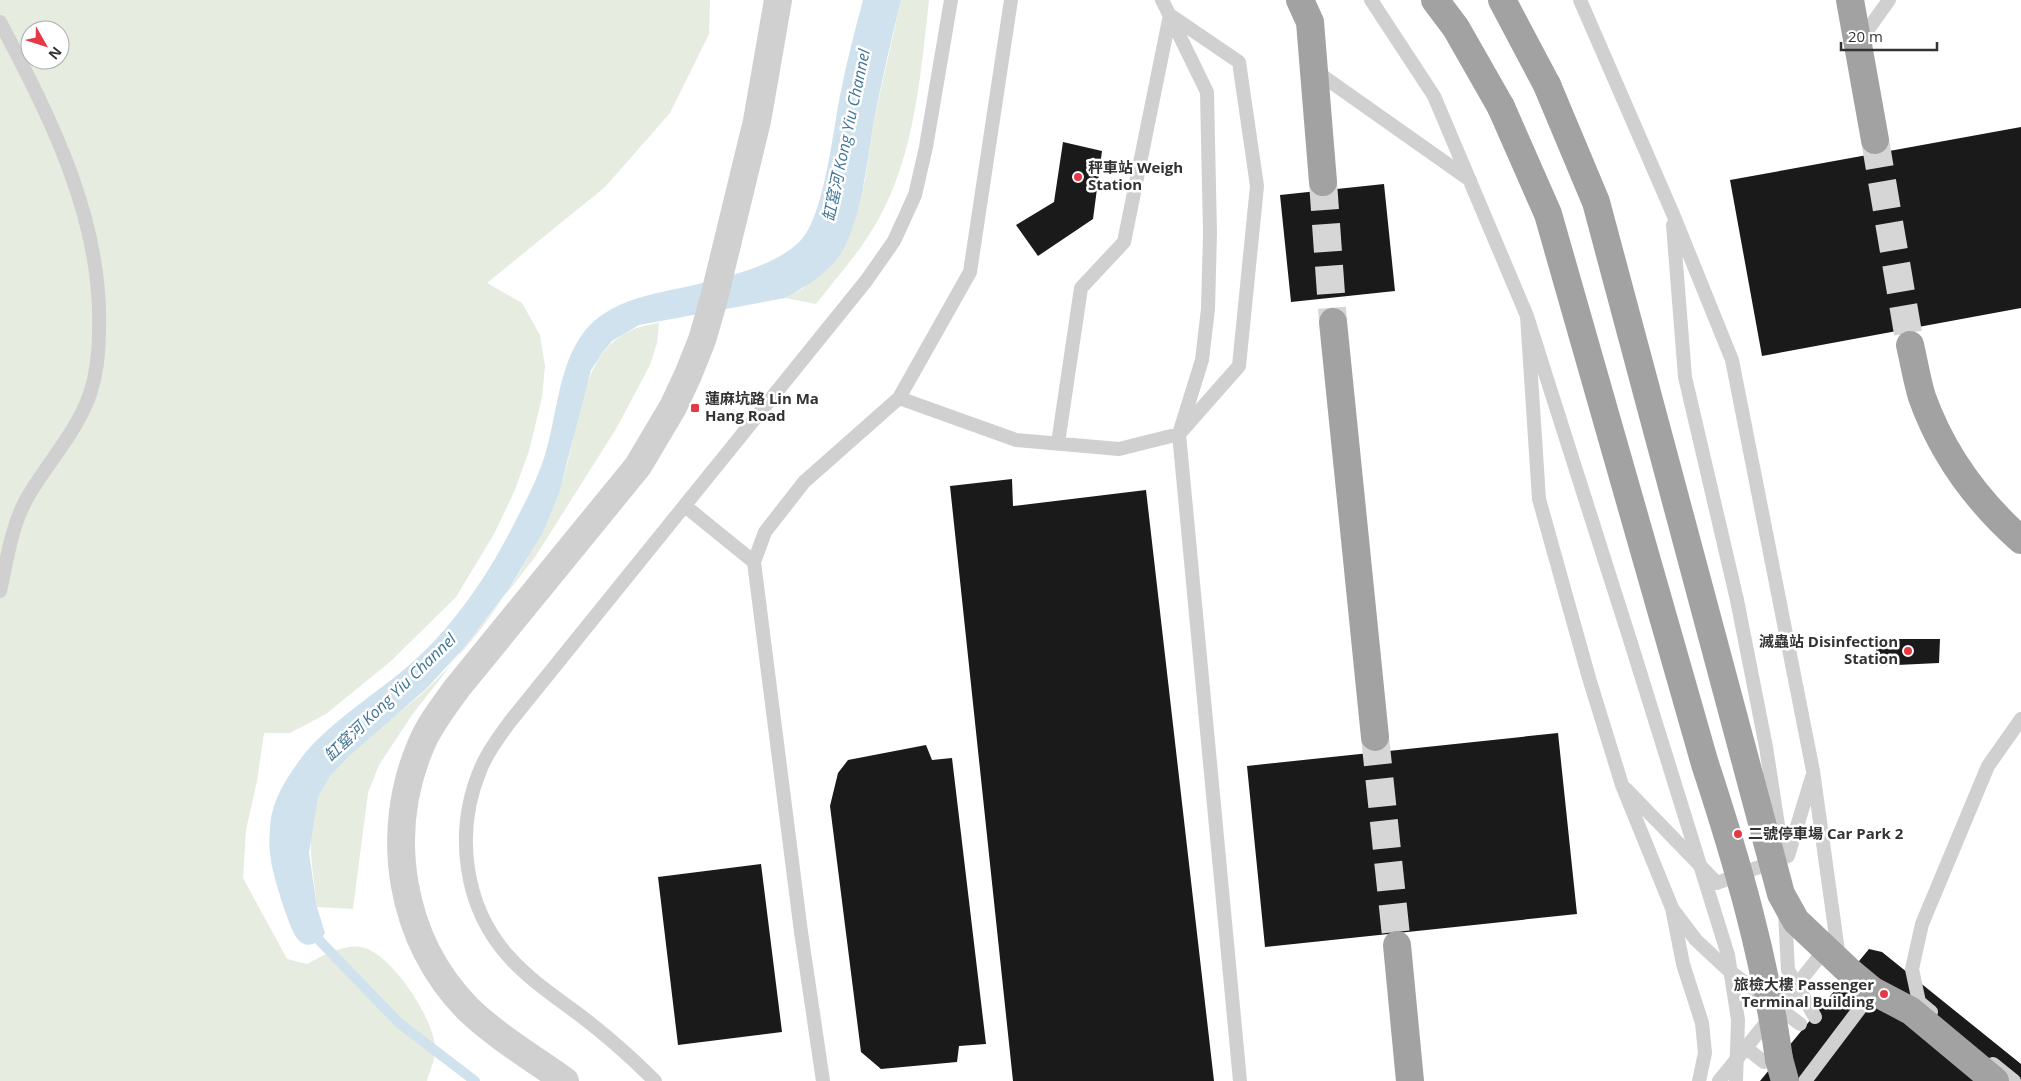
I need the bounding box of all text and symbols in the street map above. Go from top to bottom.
north arrow [20,20,70,70]
scale bar [1841,20,1937,52]
text: 20 m [1848,26,1883,46]
text: N [45,43,66,64]
water label: 缸窰河 Kong Yiu Channel [817,46,875,223]
place label: 秤車站 Weigh Station [1088,157,1183,194]
marker: 秤車站 Weigh Station [1072,171,1084,183]
place label: 蓮麻坑路 Lin Ma Hang Road [705,388,819,425]
marker: 蓮麻坑路 Lin Ma Hang Road [689,402,701,414]
water label: 缸窰河 Kong Yiu Channel [319,627,461,766]
place label: 滅蟲站 Disinfection Station [1759,631,1898,668]
marker: 滅蟲站 Disinfection Station [1902,645,1914,657]
place label: 二號停車場 Car Park 2 [1748,823,1904,843]
marker: 二號停車場 Car Park 2 [1732,828,1744,840]
place label: 旅檢大樓 Passenger Terminal Building [1734,974,1875,1011]
marker: 旅檢大樓 Passenger Terminal Building [1878,988,1890,1000]

